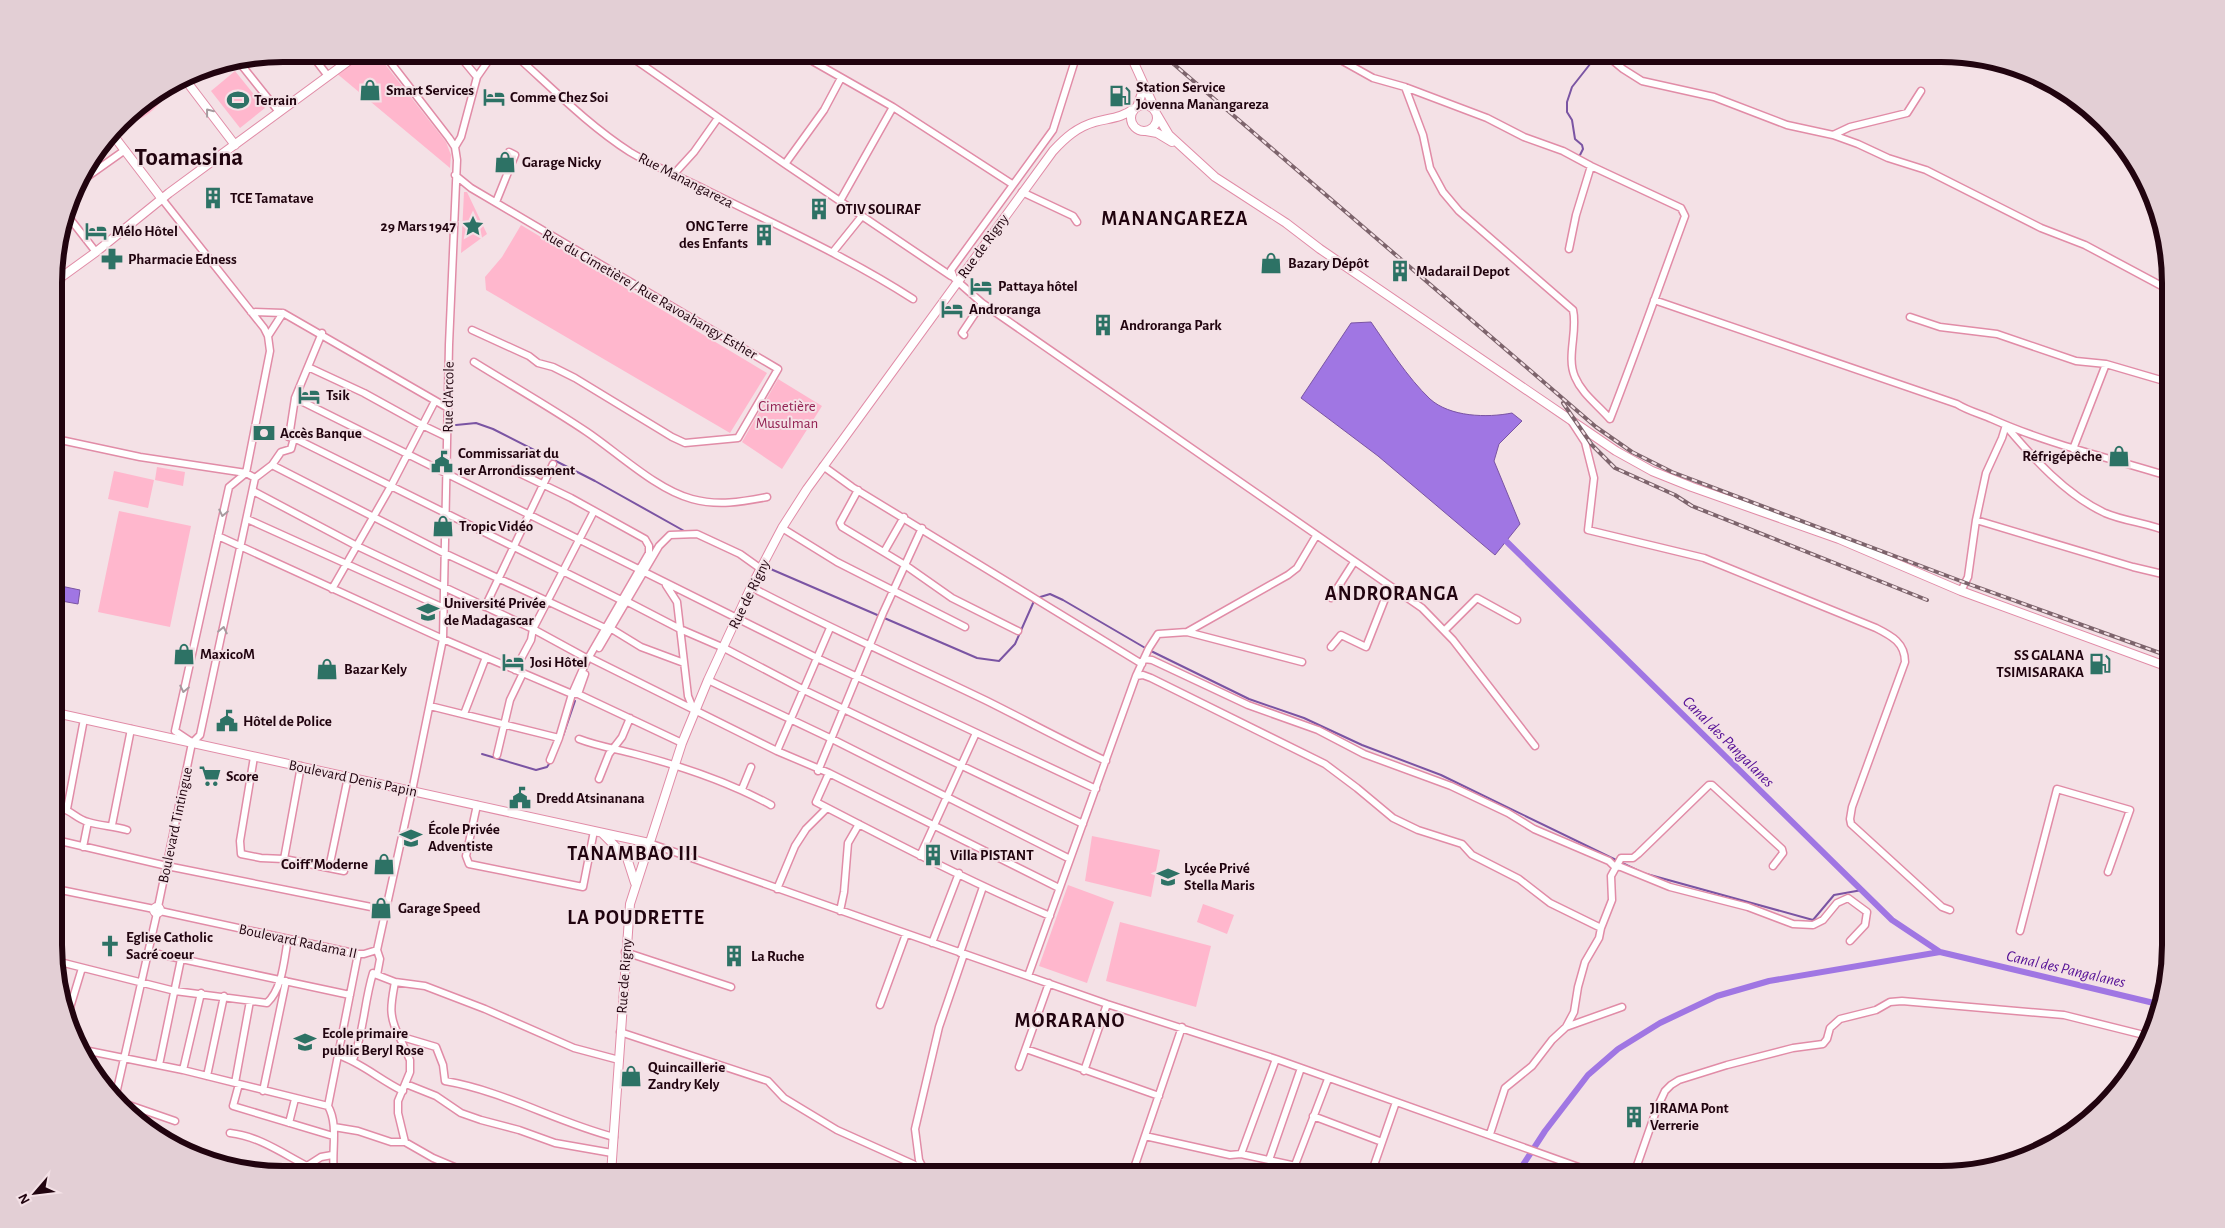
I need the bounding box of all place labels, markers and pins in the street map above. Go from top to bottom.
shop icon: Smart Services [357,77,383,103]
place label: Station Service Jovenna Manangareza [1136,80,1269,112]
place label: Smart Services [386,83,474,98]
fuel station icon: Station Service Jovenna Manangareza [1107,83,1133,109]
hotel icon: Comme Chez Soi [481,84,507,110]
sports icon: Terrain [225,87,251,113]
place label: Comme Chez Soi [510,90,608,105]
place label: Terrain [254,93,297,108]
shop icon: Garage Nicky [492,149,518,175]
place label: Garage Nicky [522,155,601,170]
building icon: TCE Tamatave [200,185,226,211]
place label: TCE Tamatave [230,191,314,206]
building icon: OTIV SOLIRAF [806,196,832,222]
place label: OTIV SOLIRAF [836,202,922,217]
place icon: 29 Mars 1947 [460,213,486,239]
hotel icon: Mélo Hôtel [83,218,109,244]
place label: 29 Mars 1947 [381,219,457,234]
place label: ONG Terre des Enfants [679,219,748,251]
building icon: ONG Terre des Enfants [751,222,777,248]
place label: Mélo Hôtel [112,224,178,239]
pharmacy icon: Pharmacie Edness [99,246,125,272]
shop icon: Bazary Dépôt [1258,250,1284,276]
place label: Pharmacie Edness [128,252,237,267]
place label: Bazary Dépôt [1288,256,1369,271]
building icon: Madarail Depot [1387,258,1413,284]
place label: Madarail Depot [1416,264,1510,279]
hotel icon: Pattaya hôtel [968,273,994,299]
place label: Pattaya hôtel [998,279,1078,294]
hotel icon: Androranga [939,296,965,322]
place label: Androranga [969,302,1041,317]
building icon: Androranga Park [1090,312,1116,338]
place label: Androranga Park [1120,318,1222,333]
hotel icon: Tsik [296,382,322,408]
place label: Tsik [326,388,350,403]
bank icon: Accès Banque [251,420,277,446]
place label: Accès Banque [280,426,362,441]
shop icon: Réfrigépêche [2106,443,2132,469]
place label: Commissariat du 1er Arrondissement [458,446,575,478]
public building icon: Commissariat du 1er Arrondissement [429,449,455,475]
place label: Réfrigépêche [2022,449,2102,464]
shop icon: Tropic Vidéo [430,513,456,539]
place label: Tropic Vidéo [459,519,533,534]
place label: Université Privée de Madagascar [444,596,546,628]
school or university icon: Université Privée de Madagascar [415,599,441,625]
shop icon: MaxicoM [171,641,197,667]
place label: MaxicoM [200,647,255,662]
place label: SS GALANA TSIMISARAKA [1996,648,2084,680]
hotel icon: Josi Hôtel [500,649,526,675]
fuel station icon: SS GALANA TSIMISARAKA [2087,651,2113,677]
place label: Josi Hôtel [530,655,588,670]
shop icon: Bazar Kely [314,656,340,682]
place label: Bazar Kely [344,662,407,677]
public building icon: Hôtel de Police [214,708,240,734]
place label: Hôtel de Police [243,714,332,729]
supermarket icon: Score [197,763,223,789]
place label: Score [226,769,259,784]
public building icon: Dredd Atsinanana [507,785,533,811]
place label: Dredd Atsinanana [536,791,645,806]
place label: École Privée Adventiste [428,820,500,854]
school or university icon: École Privée Adventiste [398,825,424,851]
building icon: Villa PISTANT [920,842,946,868]
place label: Villa PISTANT [950,848,1034,863]
shop icon: Coiff'Moderne [371,851,397,877]
place label: Coiff'Moderne [281,857,368,872]
place label: Lycée Privé Stella Maris [1184,861,1255,893]
school or university icon: Lycée Privé Stella Maris [1155,864,1181,890]
shop icon: Garage Speed [368,895,394,921]
place label: Garage Speed [398,901,480,916]
place label: Eglise Catholic Sacré coeur [126,930,213,962]
church icon: Eglise Catholic Sacré coeur [97,933,123,959]
building icon: La Ruche [721,943,747,969]
place label: La Ruche [751,949,804,964]
place label: Ecole primaire public Beryl Rose [322,1026,424,1058]
school or university icon: Ecole primaire public Beryl Rose [292,1029,318,1055]
place label: Quincaillerie Zandry Kely [648,1060,725,1092]
shop icon: Quincaillerie Zandry Kely [618,1063,644,1089]
place label: JIRAMA Pont Verrerie [1650,1101,1729,1133]
building icon: JIRAMA Pont Verrerie [1621,1104,1647,1130]

